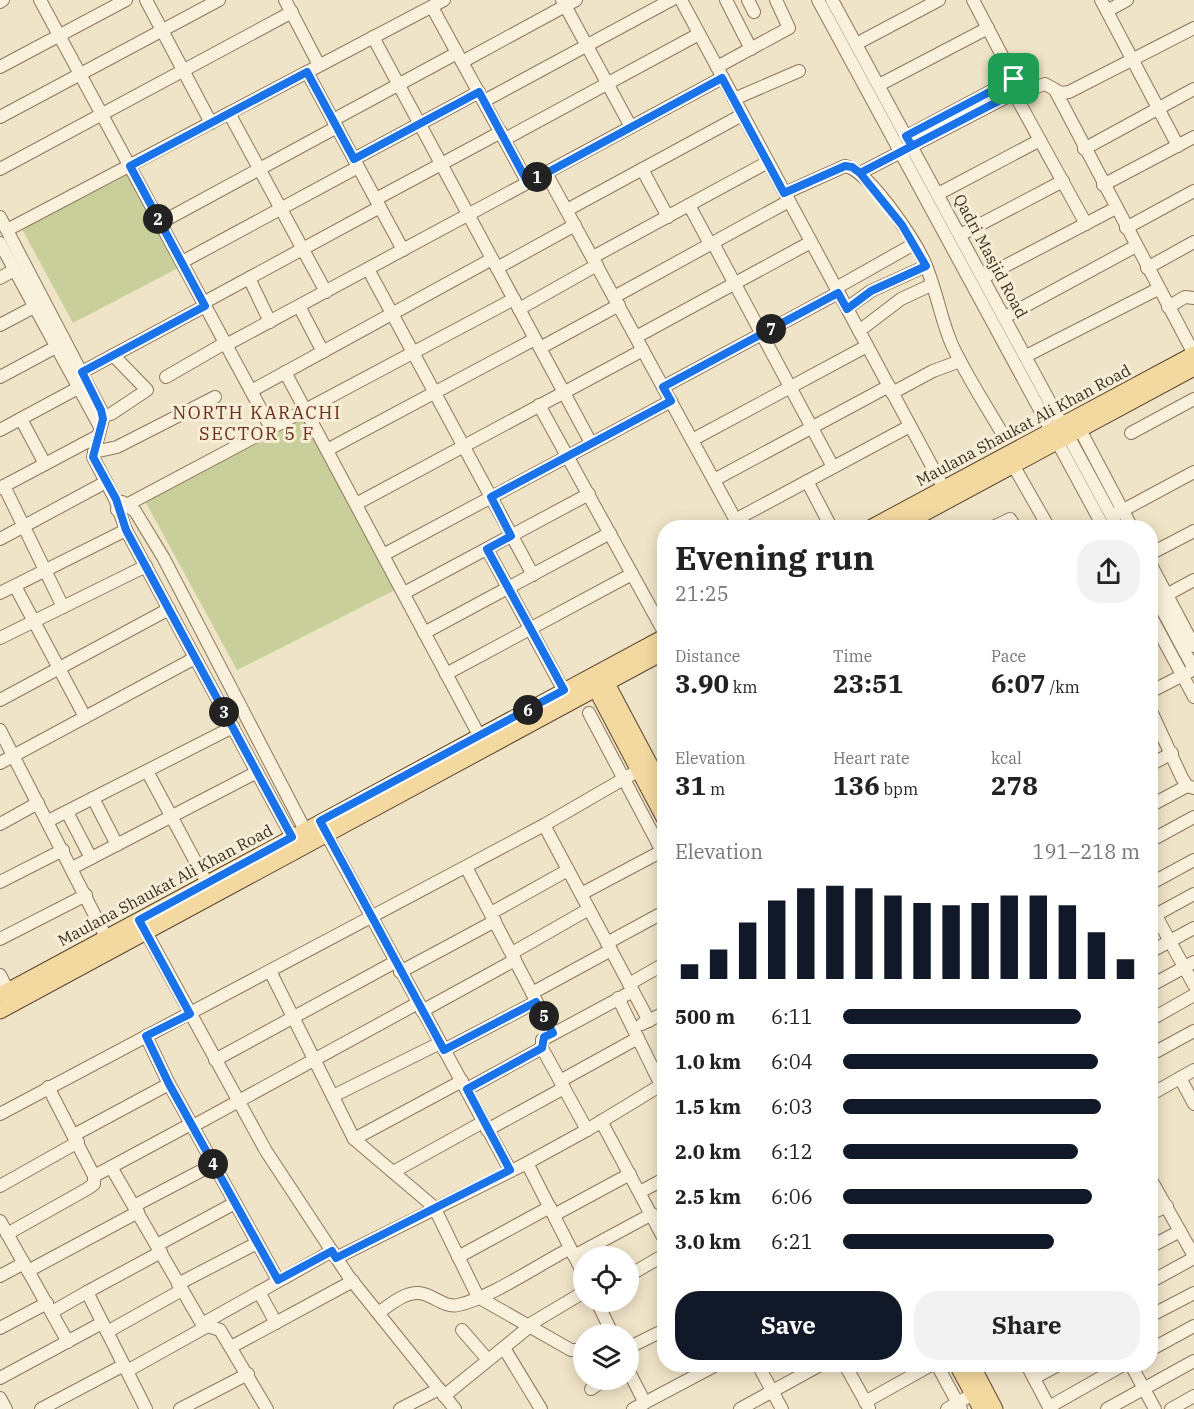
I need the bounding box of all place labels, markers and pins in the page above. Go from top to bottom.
pin [988,53,1039,104]
pin: 1 [522,162,552,192]
pin: 2 [143,204,173,234]
pin: 7 [756,314,786,344]
pin: 6 [513,695,543,725]
pin: 3 [209,697,239,727]
pin: 5 [529,1001,559,1031]
pin: 4 [198,1149,228,1179]

